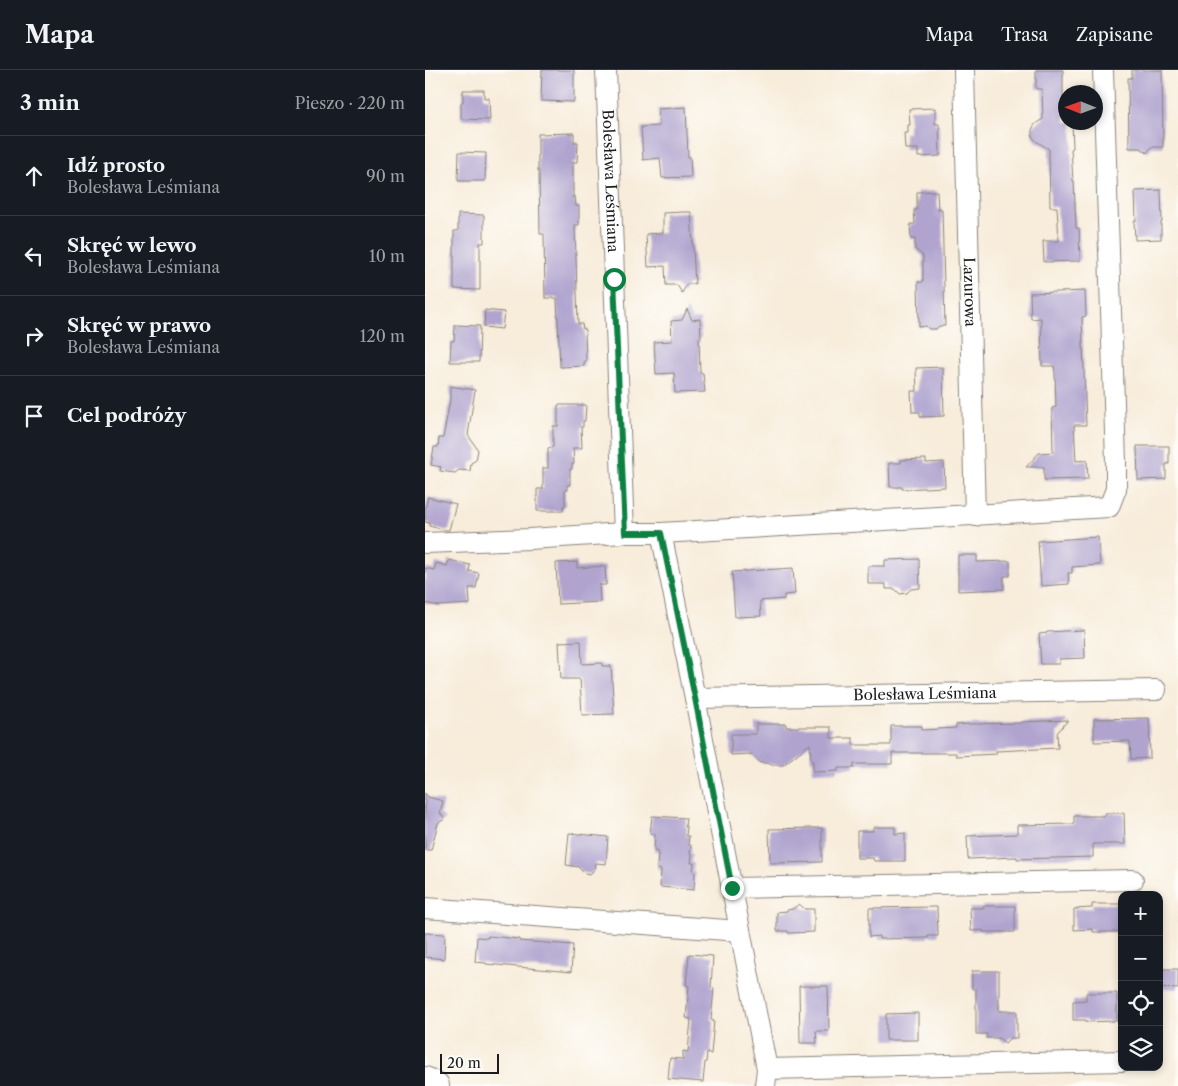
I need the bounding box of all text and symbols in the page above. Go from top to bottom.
text: Mapa [25,20,94,49]
text: Mapa [925,24,973,46]
text: Trasa [1001,24,1048,46]
text: Zapisane [1076,24,1153,46]
north arrow [1058,85,1103,130]
text: 3 min [20,90,80,115]
text: Pieszo · 220 m [295,93,405,113]
street label: Bolesława Leśmiana [599,109,623,253]
text: Idź prosto [67,154,165,177]
icon: ahead [20,162,48,190]
text: 90 m [366,166,405,186]
text: Bolesława Leśmiana [67,177,220,197]
text: Skręć w lewo [67,234,197,257]
icon: left [20,242,48,270]
text: 10 m [369,246,405,266]
text: Bolesława Leśmiana [67,257,220,277]
street label: Lazurowa [960,257,980,327]
route start [603,268,626,291]
text: Skręć w prawo [67,314,211,337]
icon: right [20,322,48,350]
text: 120 m [360,326,405,346]
text: Bolesława Leśmiana [67,337,220,357]
icon: arrive [20,402,48,430]
text: Cel podróży [67,404,186,427]
street label: Bolesława Leśmiana [853,683,997,704]
route end [721,877,744,900]
map controls [1118,891,1163,1071]
button: + [1118,891,1163,936]
button: − [1118,936,1163,981]
button: locate [1118,981,1163,1026]
button: layers [1118,1026,1163,1071]
scale bar [440,1051,499,1074]
text: 20 m [447,1054,481,1072]

